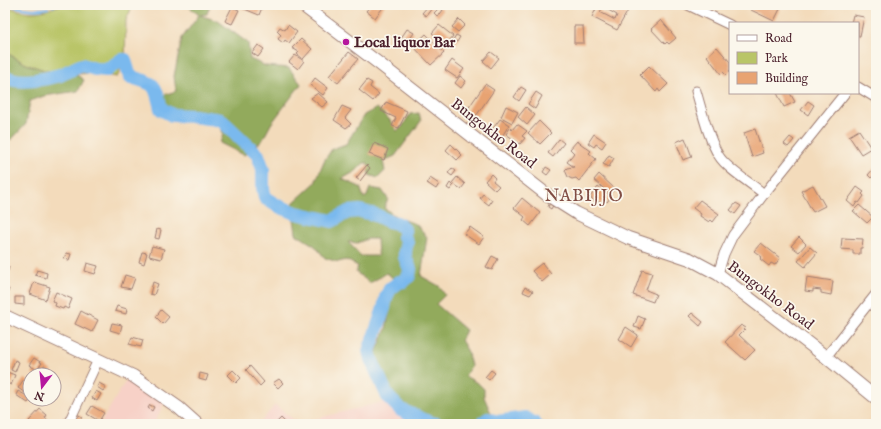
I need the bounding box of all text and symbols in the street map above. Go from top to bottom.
legend [729,22,859,94]
text: Road [765,31,793,46]
place label: Local liquor Bar [354,33,456,52]
marker: Local liquor Bar [341,37,351,47]
text: Park [765,51,788,66]
text: Building [765,71,809,86]
street label: Bungokho Road [447,94,541,173]
district label: NABIJJO [544,186,624,207]
street label: Bungokho Road [724,257,818,335]
north arrow [22,367,62,407]
text: N [33,387,47,404]

